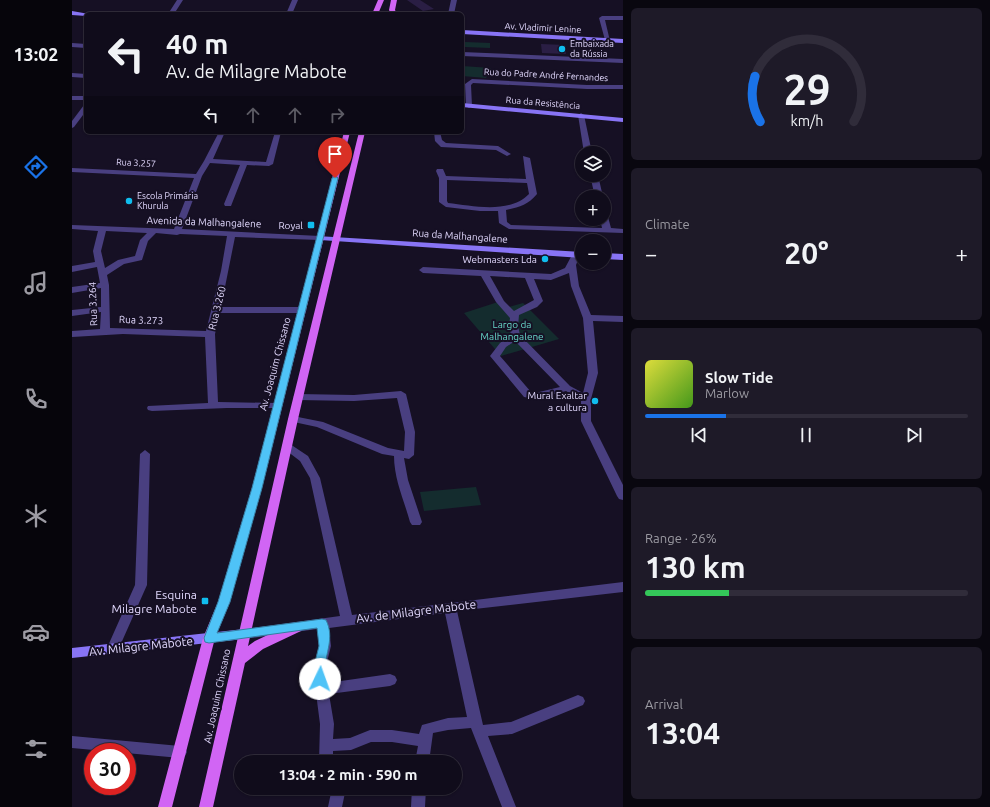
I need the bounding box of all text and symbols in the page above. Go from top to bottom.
street label: Av. Vladimir Lenine [504,21,582,35]
icon: left [100,28,152,80]
text: 40 m [166,28,228,59]
place label: Embaixada da Rússia [570,39,614,59]
text: 13:02 [13,44,59,64]
marker: Embaixada da Rússia [557,44,567,54]
text: Av. de Milagre Mabote [166,61,347,81]
text: 29 [783,66,830,113]
street label: Rua do Padre André Fernandes [484,67,609,83]
street label: Rua da Resistência [505,95,581,111]
icon: left [200,104,222,126]
icon: ahead [242,104,264,126]
icon: ahead [284,104,306,126]
icon: right [326,104,348,126]
text: km/h [790,112,823,128]
pin [318,137,352,178]
icon: arrive [324,143,346,165]
map controls [575,146,611,270]
button: layers [575,146,611,182]
icon: directions [22,153,50,181]
street label: Rua 3.257 [116,157,156,169]
button: + [575,190,611,226]
place label: Escola Primária Khurula [137,191,198,211]
marker: Escola Primária Khurula [124,196,134,206]
street label: Avenida da Malhangalene [146,215,262,229]
text: Climate [645,217,690,231]
place label: Royal [278,220,303,231]
marker: Royal [306,220,316,230]
street label: Rua da Malhangalene [412,227,508,245]
button: − [575,234,611,270]
text: 20° [784,236,829,270]
text: − [645,241,657,266]
text: + [956,241,968,266]
place label: Webmasters Lda [462,254,537,265]
marker: Webmasters Lda [540,254,550,264]
icon: music [22,269,50,297]
street label: Rua 3.264 [87,281,99,326]
street label: Rua 3.260 [206,285,228,331]
street label: Rua 3.273 [119,314,163,326]
street label: Av. Joaquim Chissano [257,316,293,412]
park label: Largo da Malhangalene [480,319,544,342]
text: Slow Tide [705,369,773,386]
icon: phone [22,385,50,413]
text: Marlow [705,386,749,400]
place label: Mural Exaltar a cultura [527,390,587,413]
marker: Mural Exaltar a cultura [590,396,600,406]
icon: previous [688,424,710,446]
icon: pause [795,424,817,446]
icon: next [903,424,925,446]
icon: climate [22,502,50,530]
text: Range · 26% [645,531,717,545]
text: 130 km [645,550,746,584]
place label: Esquina Milagre Mabote [112,588,197,615]
marker: Esquina Milagre Mabote [200,596,210,606]
street label: Av. de Milagre Mabote [355,597,477,625]
icon: car [22,618,50,646]
street label: Av. Milagre Mabote [88,634,194,658]
street label: Av. Joaquim Chissano [202,648,232,744]
position arrow [299,658,341,700]
text: Arrival [645,697,683,711]
text: 13:04 [645,716,720,750]
icon: filters [22,735,50,763]
speed limit sign: 30 [84,743,136,795]
text: 13:04 · 2 min · 590 m [279,766,417,783]

